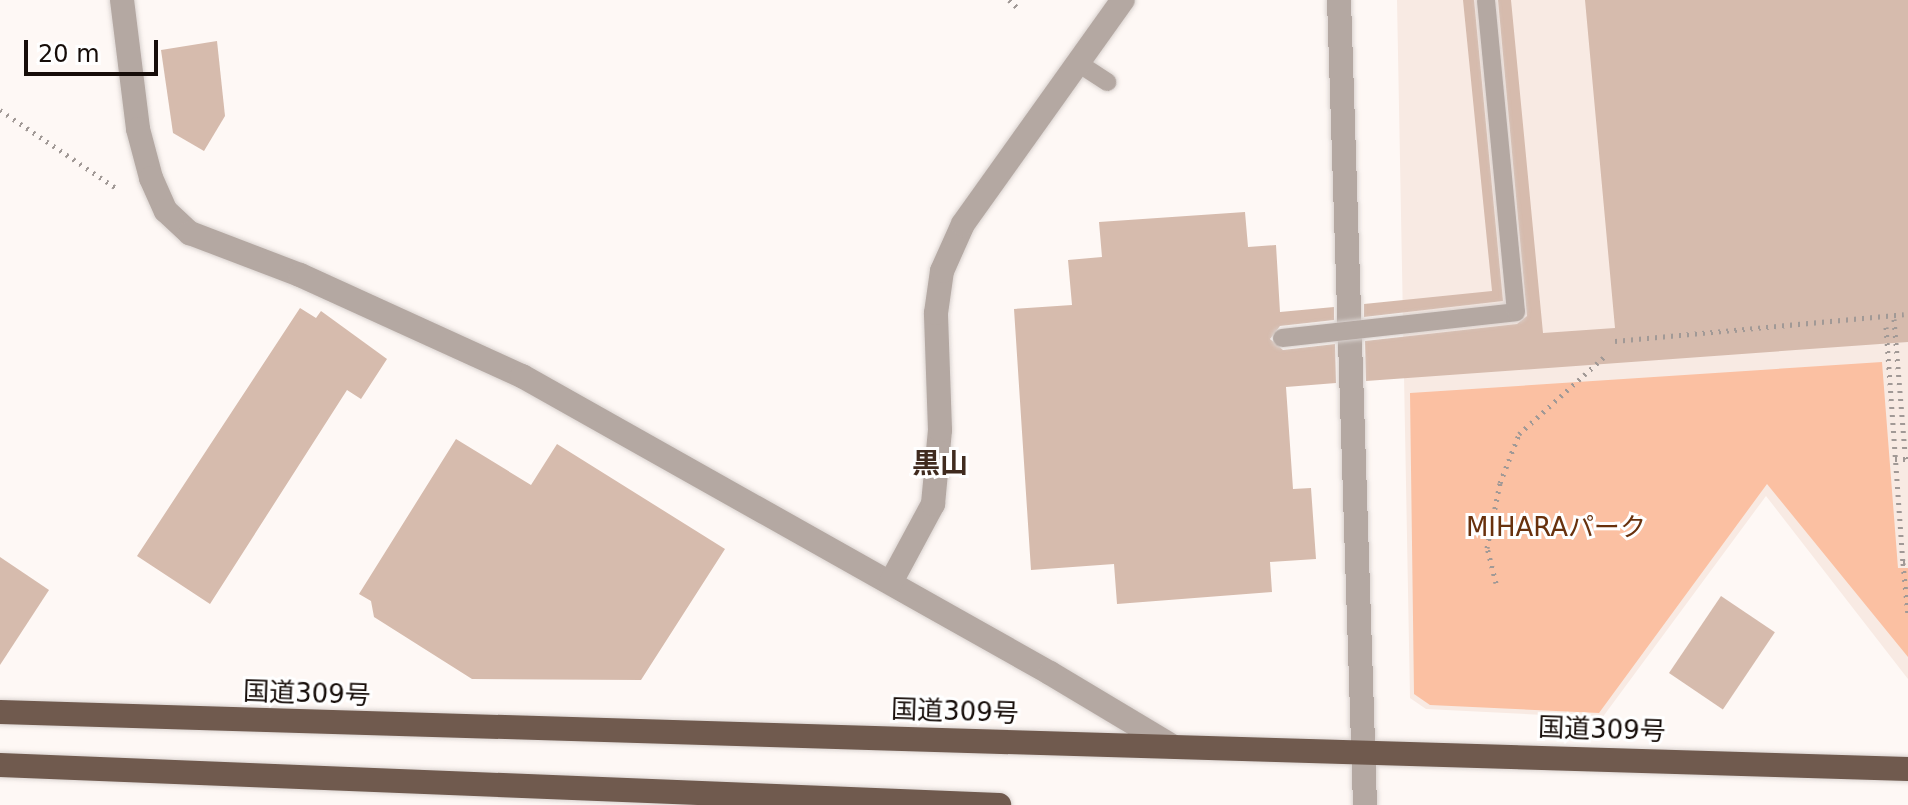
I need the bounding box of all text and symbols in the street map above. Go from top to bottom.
scale bar [28,24,162,74]
text: 20 m [38,40,100,68]
district label: 黒山 [912,447,968,481]
park label: MIHARAパーク [1466,512,1646,544]
street label: 国道309号 [243,676,371,712]
street label: 国道309号 [891,694,1019,730]
street label: 国道309号 [1538,712,1666,748]

